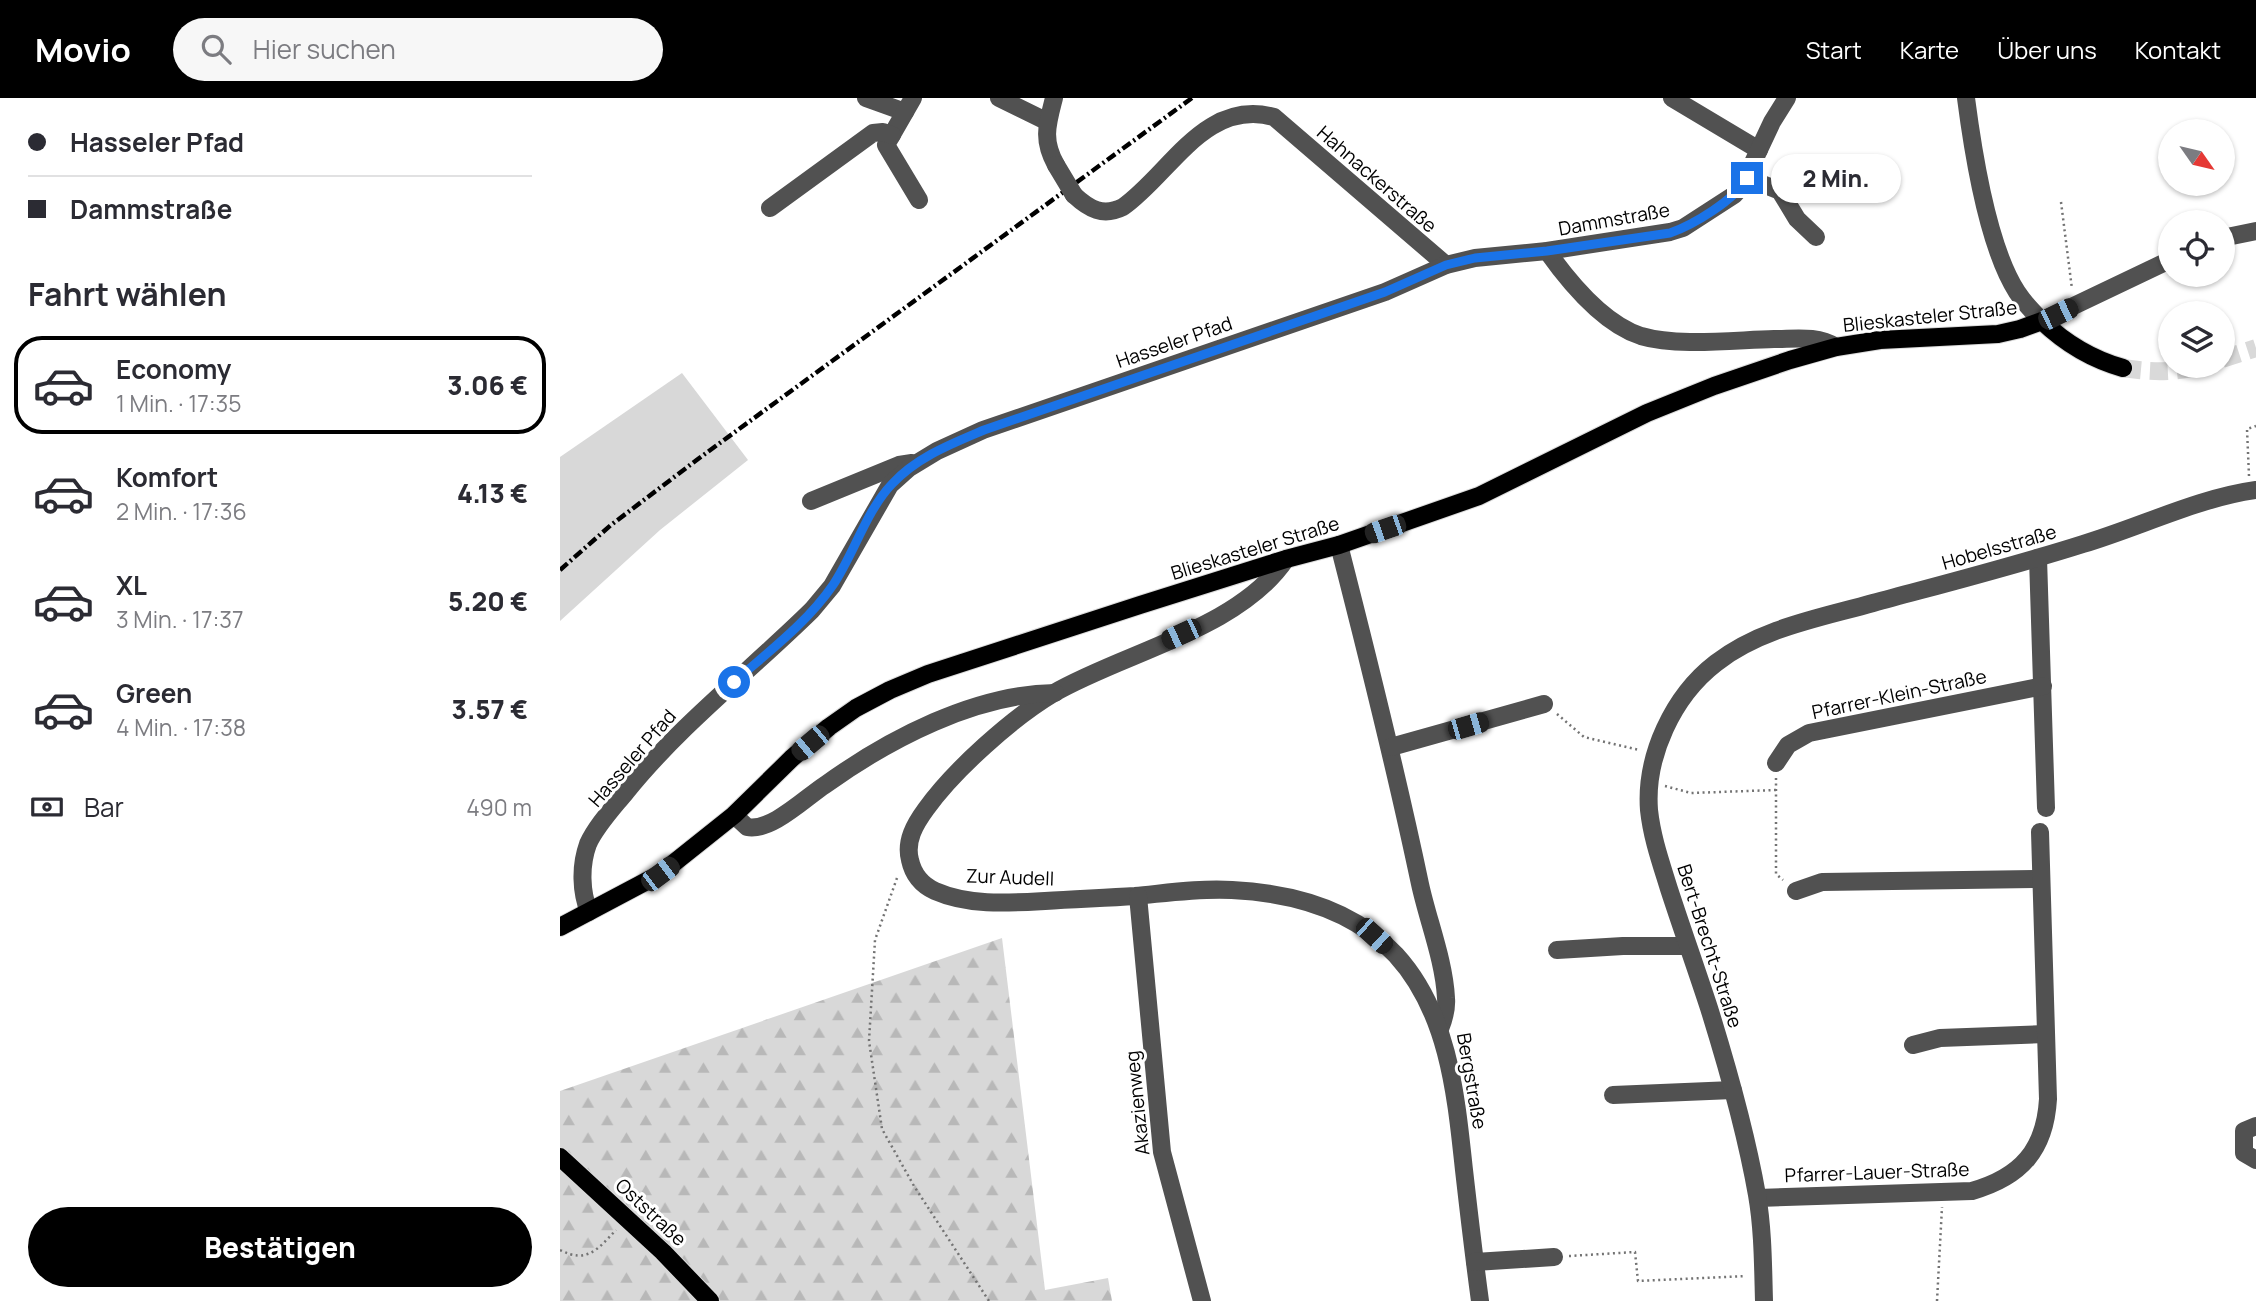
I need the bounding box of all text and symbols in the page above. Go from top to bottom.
search box [173,18,663,81]
text: Movio [35,27,131,72]
icon: search [197,30,235,68]
text: Hier suchen [253,31,396,67]
text: Start [1806,33,1862,66]
text: Karte [1900,33,1959,66]
text: Über uns [1997,33,2097,66]
text: Kontakt [2135,33,2221,66]
north arrow [2158,119,2235,196]
map controls [2158,119,2235,378]
street label: Hahnackerstraße [1311,120,1443,238]
text: Hasseler Pfad [70,124,244,160]
callout: 2 Min. [1772,154,1901,202]
route end [1731,162,1763,194]
text: 2 Min. [1802,162,1870,194]
text: Dammstraße [70,191,232,227]
street label: Dammstraße [1556,196,1672,242]
button: locate [2158,210,2235,287]
text: Fahrt wählen [28,272,227,316]
street label: Blieskasteler Straße [1842,294,2018,338]
car [2035,295,2082,333]
button: layers [2158,301,2235,378]
street label: Hasseler Pfad [1112,310,1236,374]
text: Economy [116,351,231,387]
icon: car [32,354,95,417]
text: 3.06 € [447,367,528,403]
text: 1 Min. · 17:35 [116,387,242,419]
text: Komfort [116,459,218,495]
icon: car [32,462,95,525]
text: 4.13 € [457,475,528,511]
text: 2 Min. · 17:36 [116,495,247,527]
street label: Blieskasteler Straße [1168,510,1342,586]
car [1362,512,1409,546]
street label: Hobelsstraße [1939,518,2059,576]
text: XL [116,567,147,603]
icon: car [32,570,95,633]
text: 5.20 € [448,583,528,619]
text: 3 Min. · 17:37 [116,603,244,635]
car [1158,616,1205,652]
street label: Pfarrer-Klein-Straße [1809,663,1989,725]
route start [718,666,750,698]
text: Green [116,675,192,711]
icon: car [32,678,95,741]
text: 3.57 € [452,691,528,727]
street label: Hasseler Pfad [582,704,682,812]
car [1445,710,1492,742]
text: 4 Min. · 17:38 [116,711,246,743]
car [788,721,833,765]
icon: cash [28,788,66,826]
text: Bar [84,789,124,825]
text: 490 m [466,791,532,823]
car [637,853,684,895]
street label: Bert-Brecht-Straße [1671,861,1749,1031]
street label: Zur Audell [965,862,1055,892]
car [1352,914,1397,958]
street label: Bergstraße [1451,1031,1493,1131]
street label: Akazienweg [1119,1049,1155,1157]
street label: Pfarrer-Lauer-Straße [1784,1156,1970,1188]
street label: Oststraße [610,1172,692,1252]
button: Bestätigen [28,1207,532,1287]

